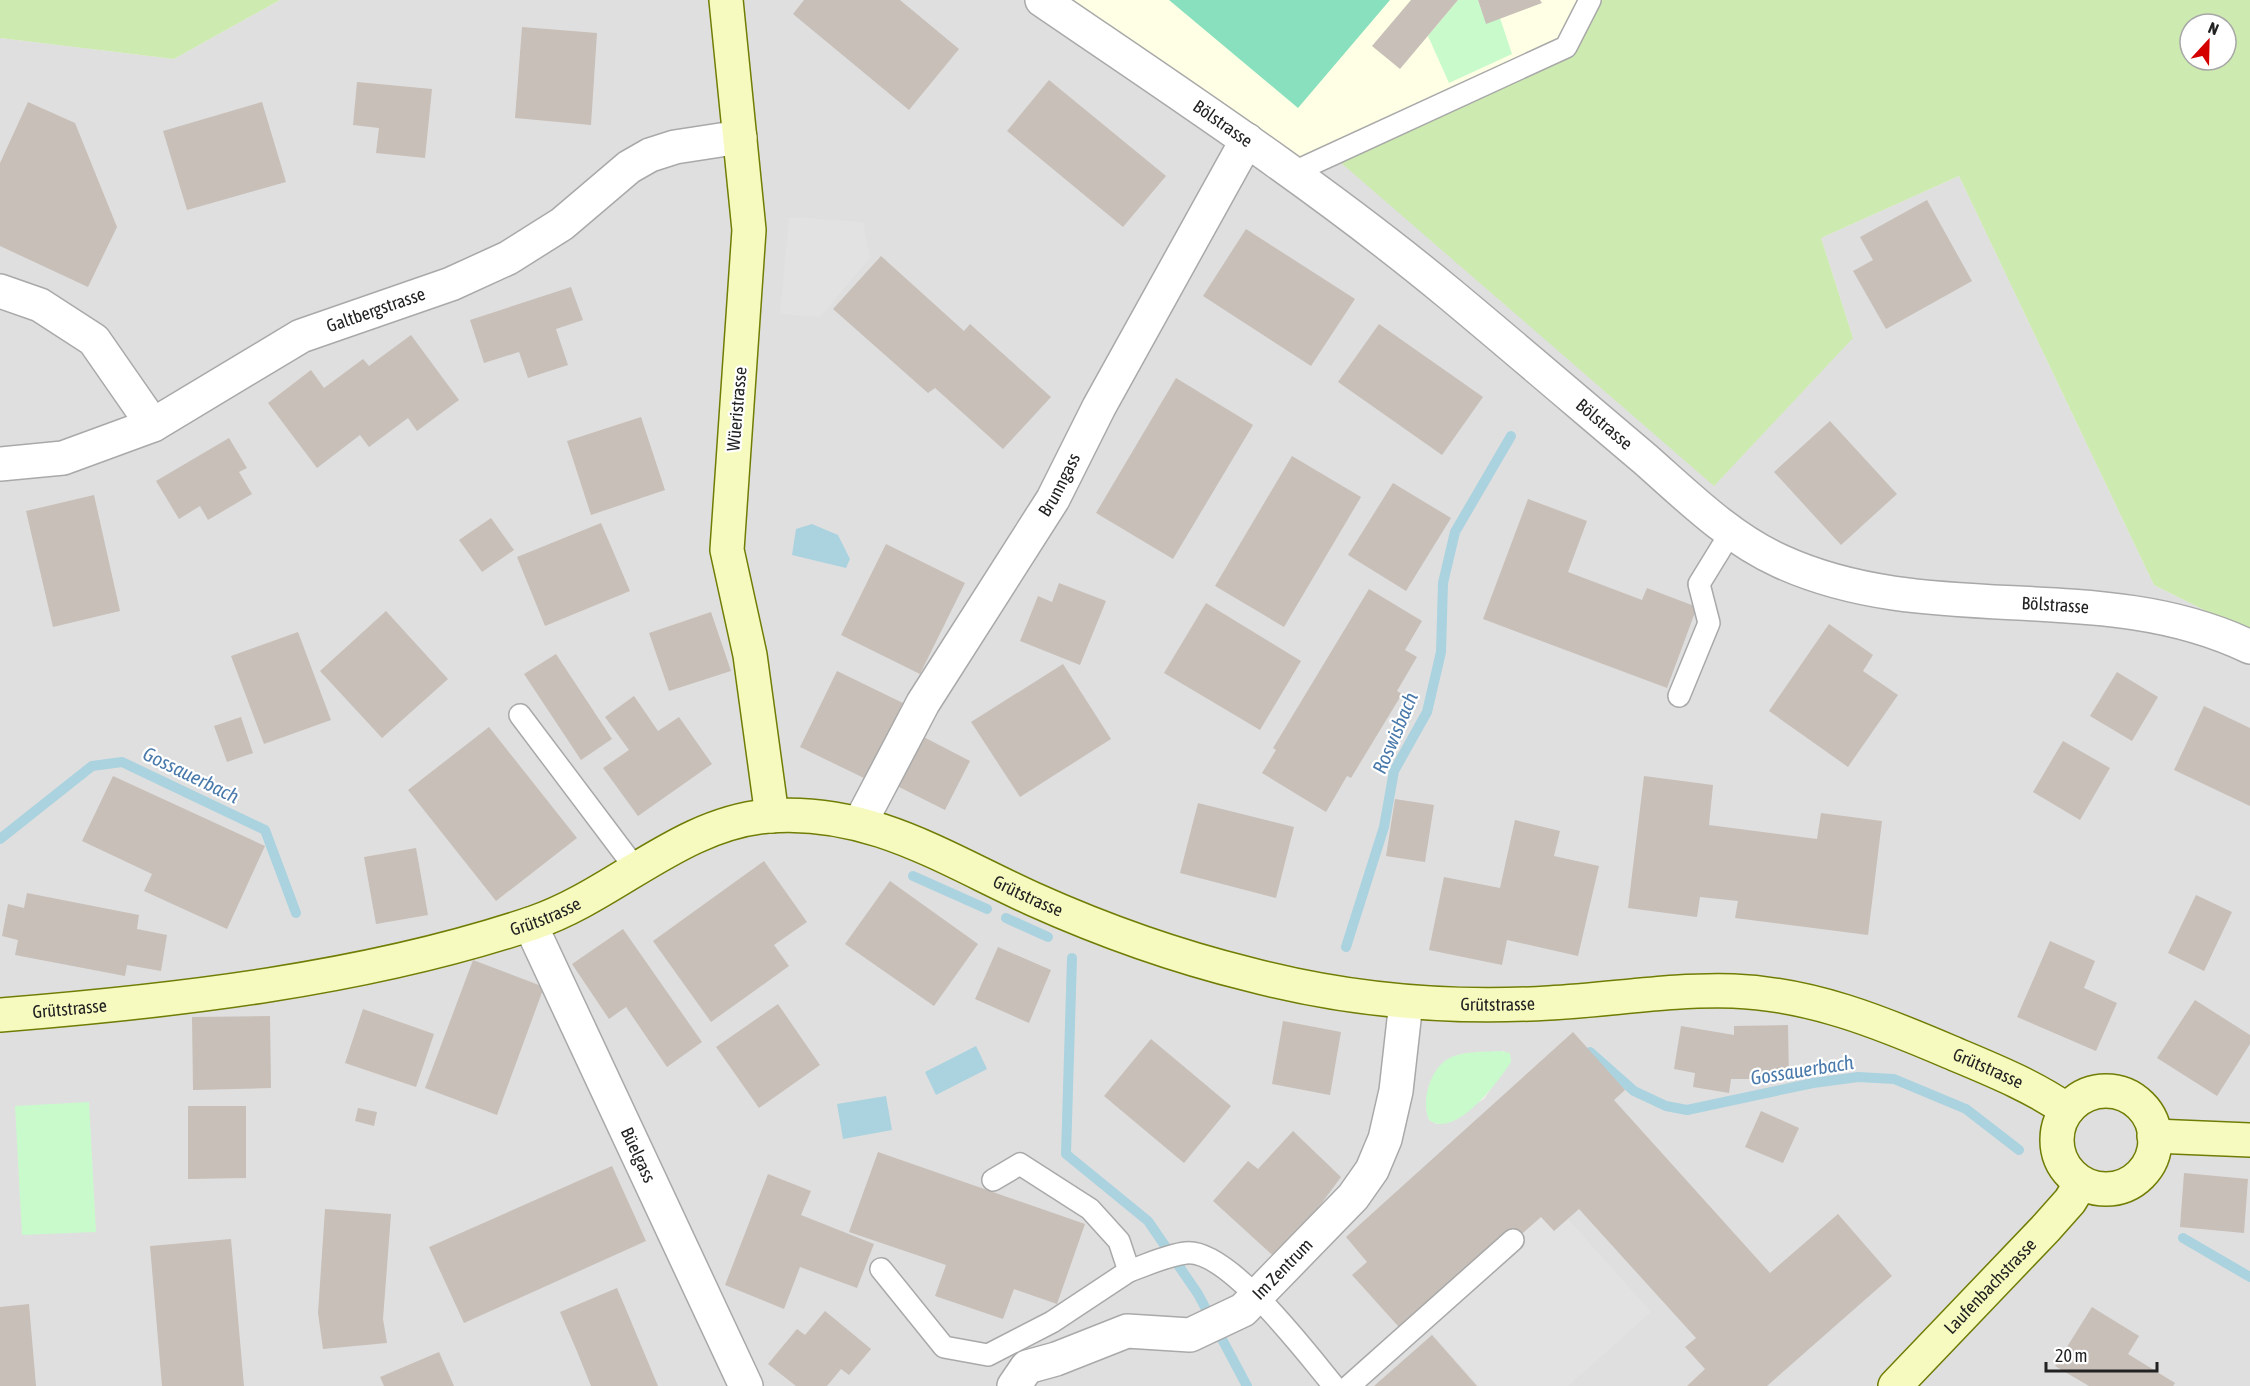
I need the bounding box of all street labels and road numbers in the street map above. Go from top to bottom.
street label: Bölstrasse [1189,95,1257,151]
street label: Galtbergstrasse [324,283,428,336]
street label: Wüeristrasse [722,366,751,452]
street label: Bölstrasse [1572,394,1637,454]
street label: Brunngass [1034,450,1084,520]
street label: Bölstrasse [2021,592,2090,617]
street label: Grütstrasse [990,871,1066,921]
street label: Grütstrasse [507,893,584,940]
street label: Grütstrasse [1460,993,1535,1015]
street label: Grütstrasse [32,994,108,1022]
street label: Grütstrasse [1950,1043,2027,1093]
street label: Büelgass [617,1124,660,1186]
street label: Im Zentrum [1248,1234,1317,1304]
street label: Laufenbachstrasse [1940,1234,2040,1338]

